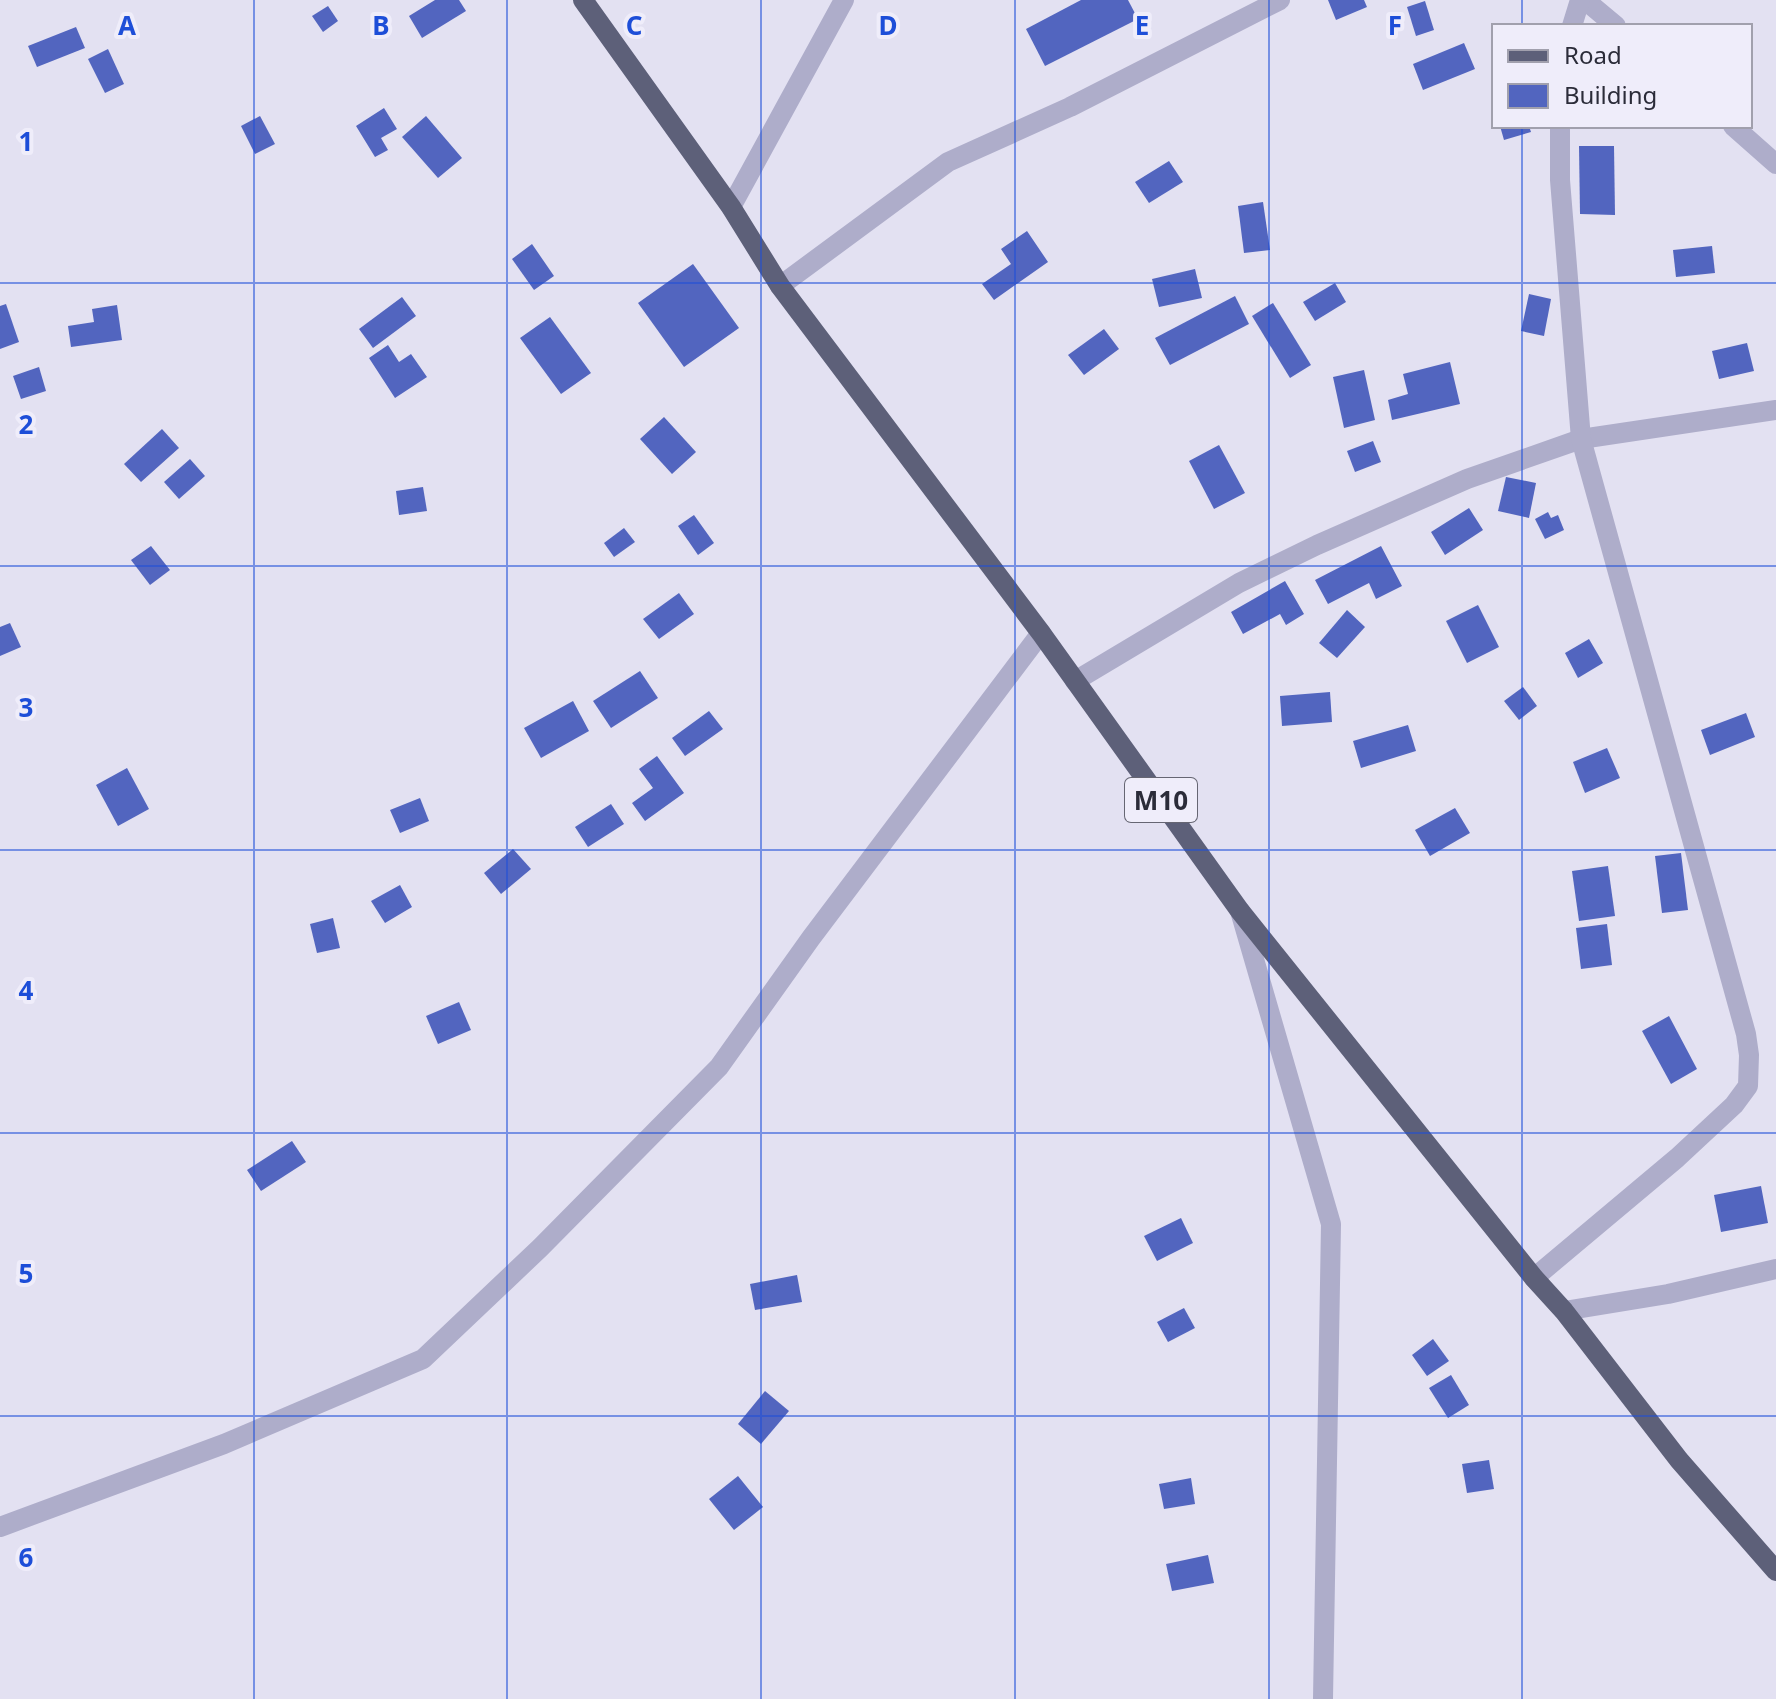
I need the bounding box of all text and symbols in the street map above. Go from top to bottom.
text: A [118,7,136,43]
text: B [372,7,390,43]
text: C [626,7,642,43]
text: D [878,7,898,43]
text: E [1135,7,1149,43]
text: F [1388,7,1402,43]
legend [1492,24,1752,128]
text: Road [1564,38,1622,71]
text: Building [1564,78,1657,111]
text: 1 [19,123,33,159]
text: 2 [19,406,34,442]
text: 3 [19,689,33,725]
road number: M10 [1125,778,1197,822]
text: 4 [19,972,34,1008]
text: 5 [19,1255,33,1291]
text: 6 [19,1539,34,1575]

